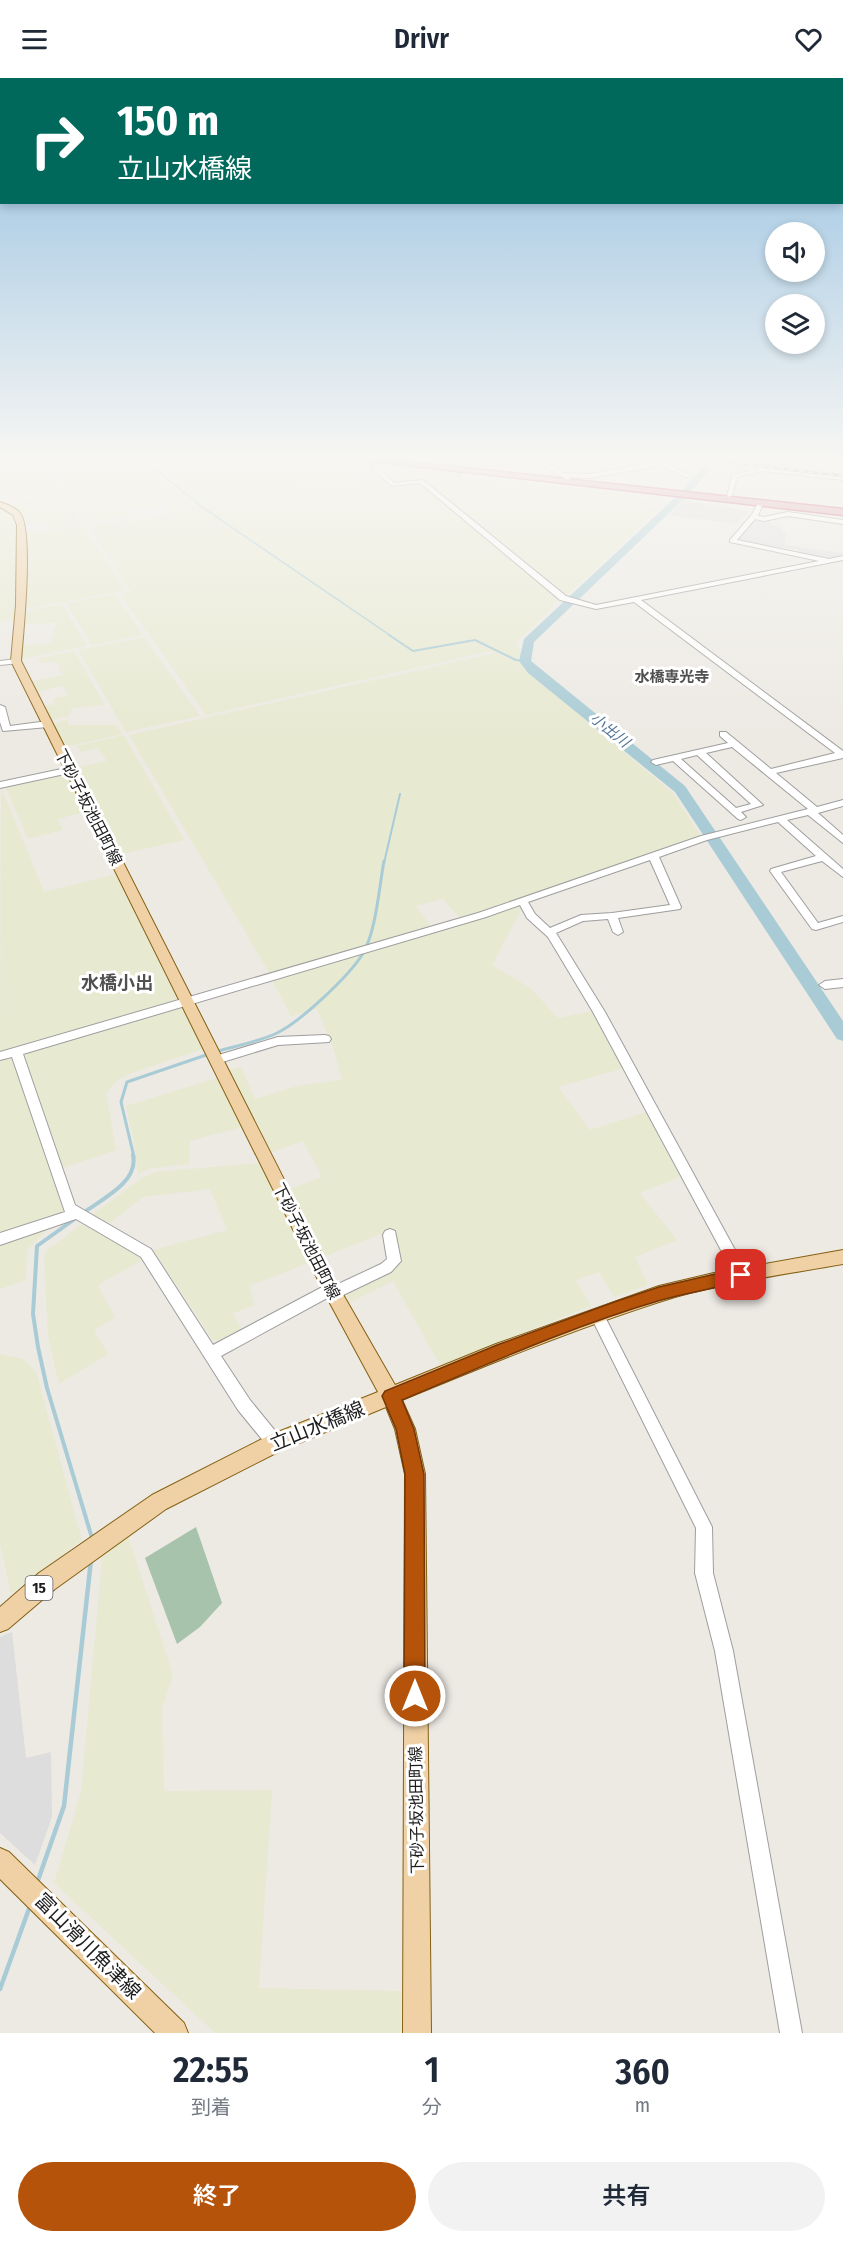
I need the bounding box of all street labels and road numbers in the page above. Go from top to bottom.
street label: 下砂子坂池田町線 [51,746,126,869]
street label: 下砂子坂池田町線 [269,1180,344,1303]
street label: 立山水橋線 [266,1396,368,1456]
road number: 15 [26,1576,52,1600]
street label: 下砂子坂池田町線 [406,1746,427,1874]
street label: 富山滑川魚津線 [30,1888,146,2004]

